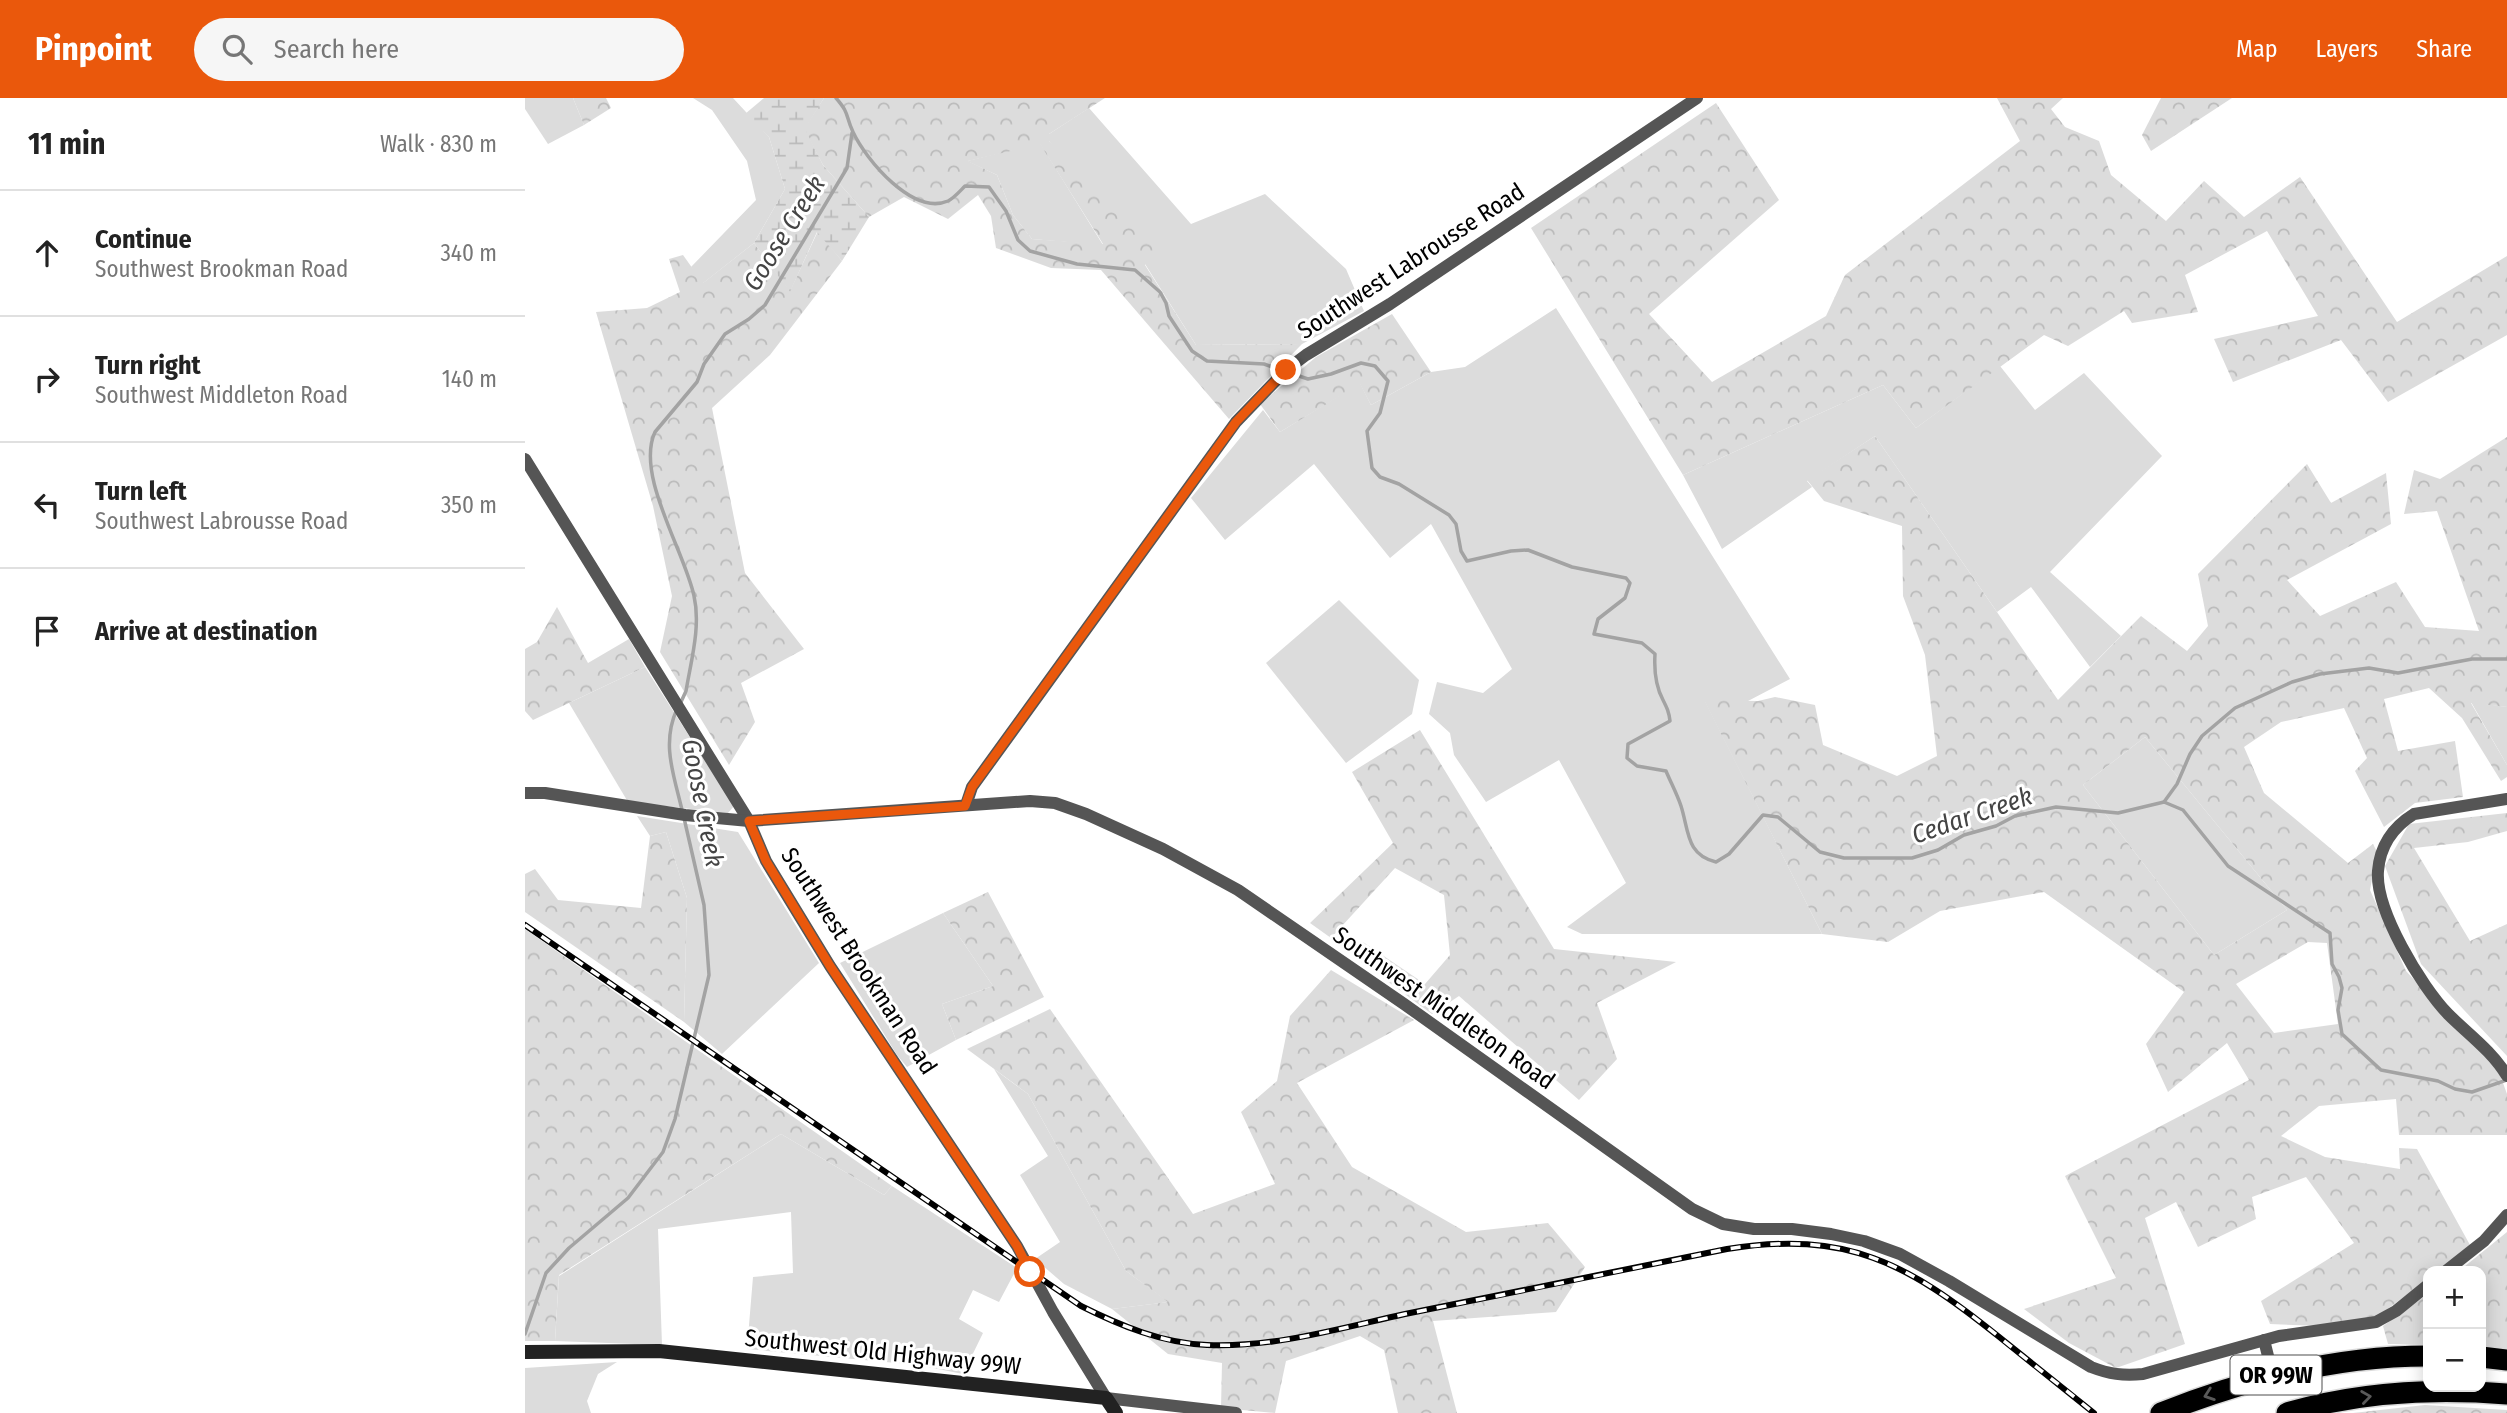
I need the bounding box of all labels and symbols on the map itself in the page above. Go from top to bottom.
water label: Goose Creek [737,170,832,297]
street label: Southwest Labrousse Road [1293,177,1529,345]
route end [1270,354,1301,385]
water label: Goose Creek [675,736,730,870]
water label: Cedar Creek [1908,780,2037,851]
street label: Southwest Brookman Road [775,842,943,1080]
street label: Southwest Middleton Road [1328,921,1560,1095]
route start [1014,1256,1045,1287]
street label: Southwest Old Highway 99W [743,1324,1023,1380]
road number: OR 99W [2231,1356,2321,1394]
one-way arrow [2203,1387,2216,1401]
one-way arrow [2360,1390,2372,1405]

